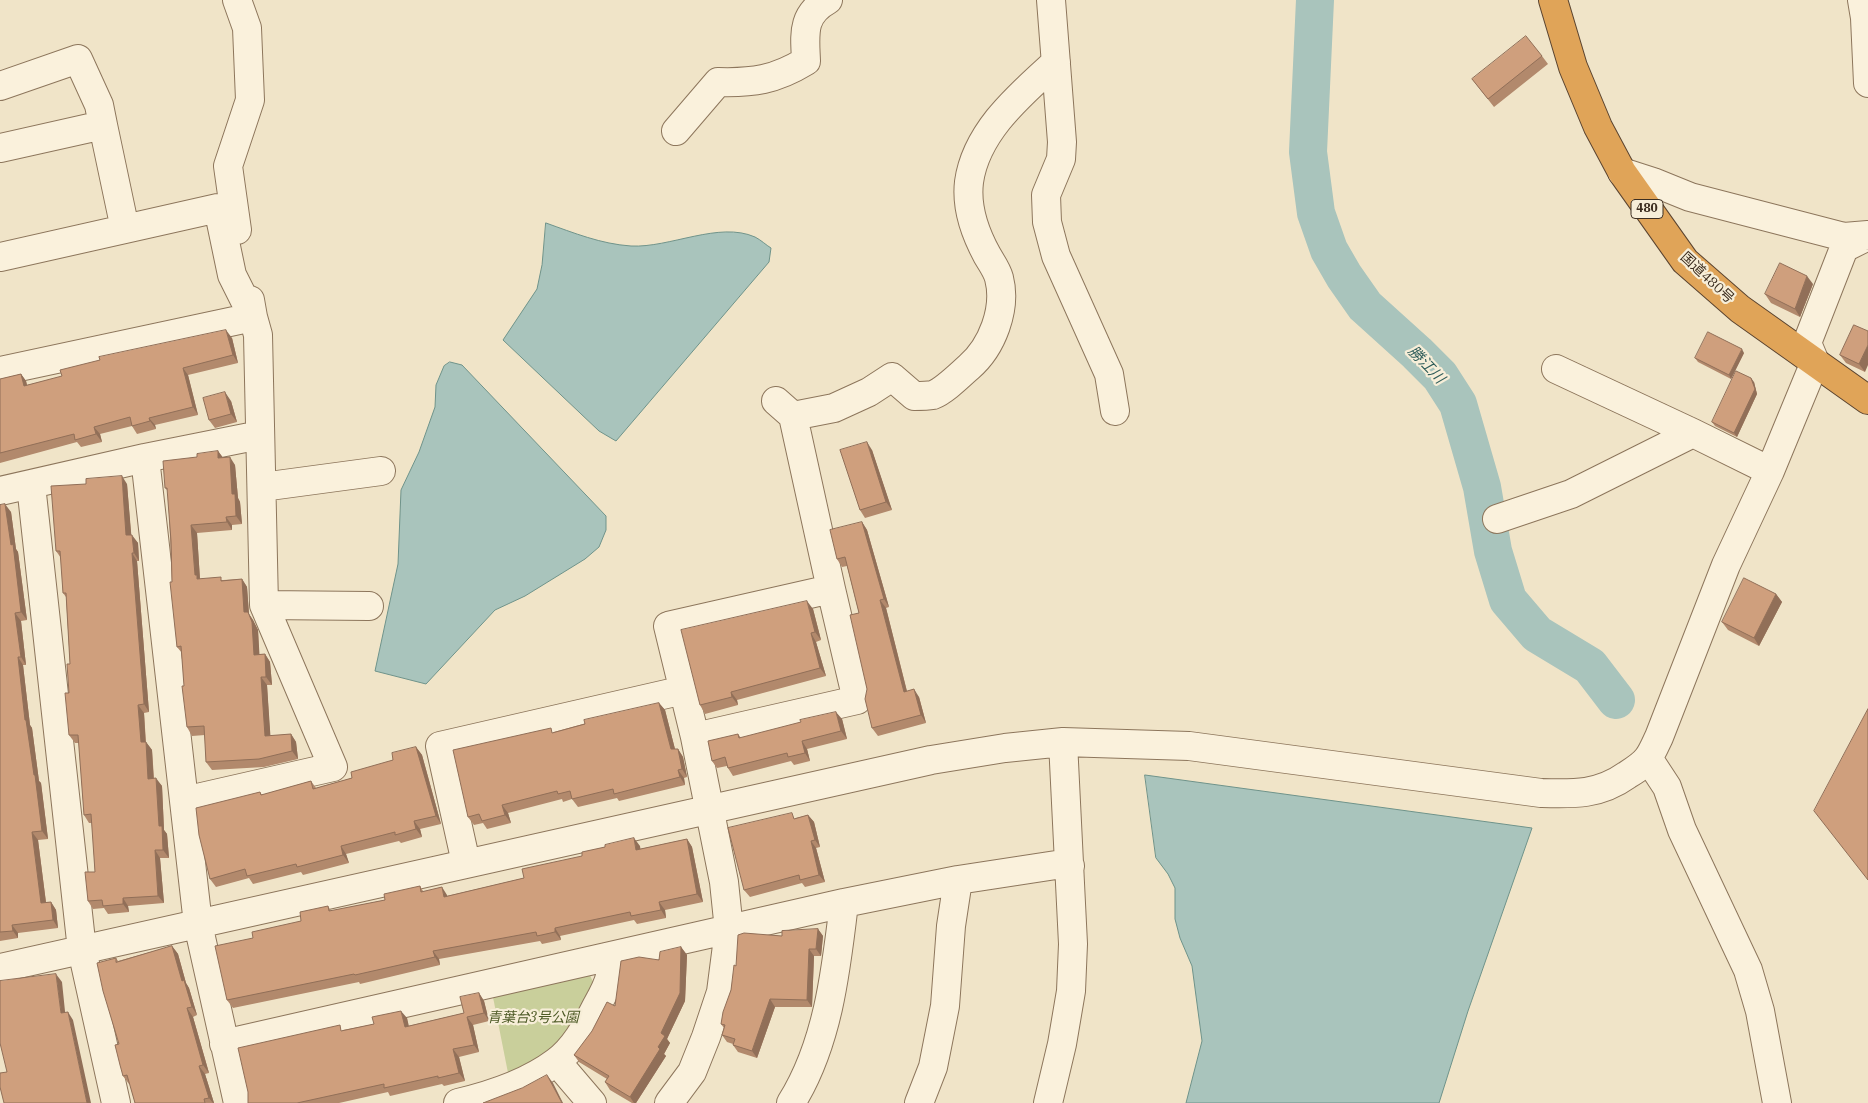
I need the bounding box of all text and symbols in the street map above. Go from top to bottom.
road number: 480 [1631,200,1663,218]
street label: 国道480号 [1677,249,1737,307]
water label: 勝江川 [1404,343,1448,387]
park label: 青葉台3号公園 [487,1010,579,1026]

